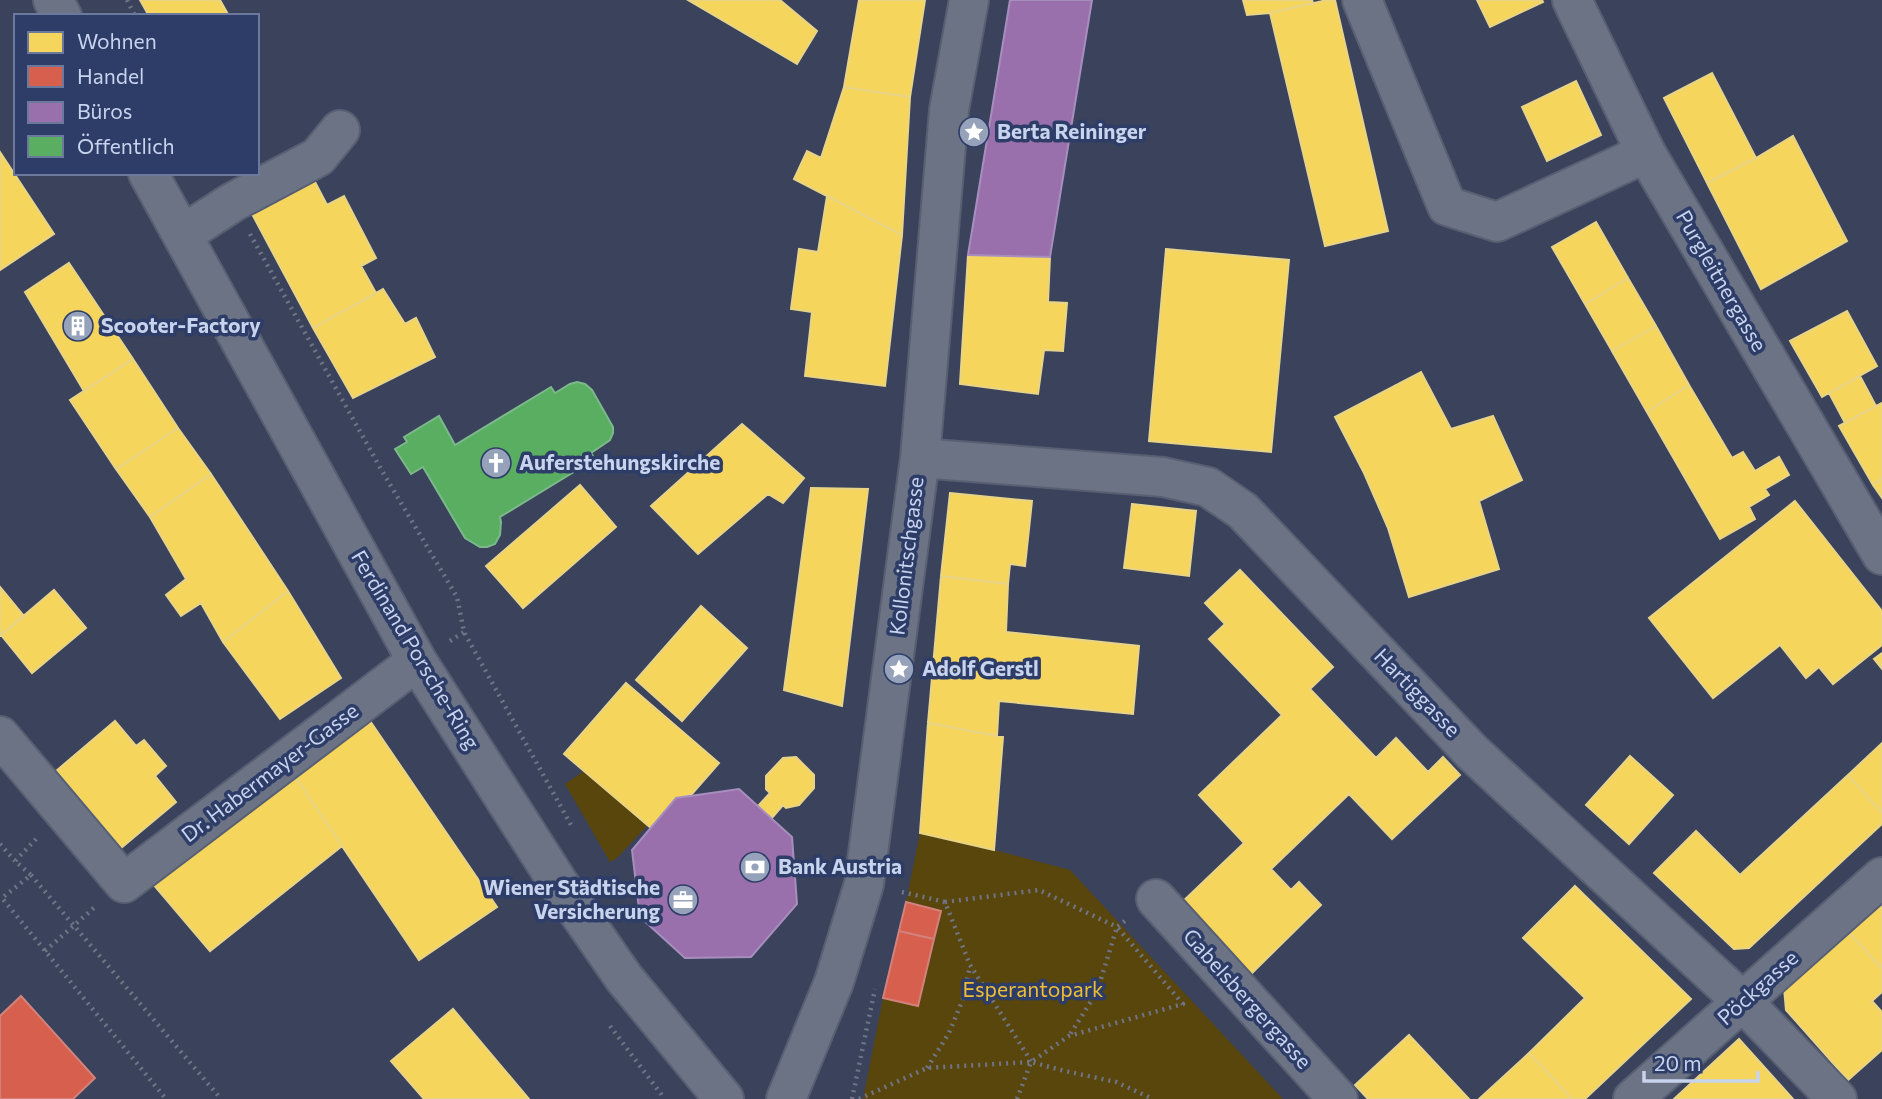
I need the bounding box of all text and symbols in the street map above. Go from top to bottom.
legend [14,14,259,175]
text: Wohnen [77,28,157,53]
text: Handel [77,63,144,88]
text: Büros [77,98,132,123]
place icon: Berta Reininger [957,115,991,149]
place label: Berta Reininger [997,118,1147,143]
text: Öffentlich [77,133,175,158]
street label: Purgleitnergasse [1672,205,1773,355]
building icon: Scooter-Factory [61,309,95,343]
place label: Scooter-Factory [101,312,261,337]
church icon: Auferstehungskirche [479,446,513,480]
place label: Auferstehungskirche [519,449,720,474]
street label: Kollonitschgasse [883,475,928,636]
street label: Ferdinand Porsche-Ring [347,545,486,753]
street label: Hartiggasse [1370,643,1466,741]
place icon: Adolf Gerstl [882,652,916,686]
place label: Adolf Gerstl [922,655,1039,680]
street label: Dr. Habermayer-Gasse [176,697,362,846]
bank icon: Bank Austria [738,850,772,884]
place label: Bank Austria [778,853,902,878]
place label: Wiener Städtische Versicherung [483,874,660,923]
office icon: Wiener Städtische Versicherung [666,883,700,917]
street label: Gabelsbergergasse [1179,923,1318,1073]
street label: Pöckgasse [1712,944,1802,1029]
park label: Esperantopark [963,976,1103,1001]
scale bar [1644,1040,1758,1084]
text: 20 m [1654,1050,1702,1075]

